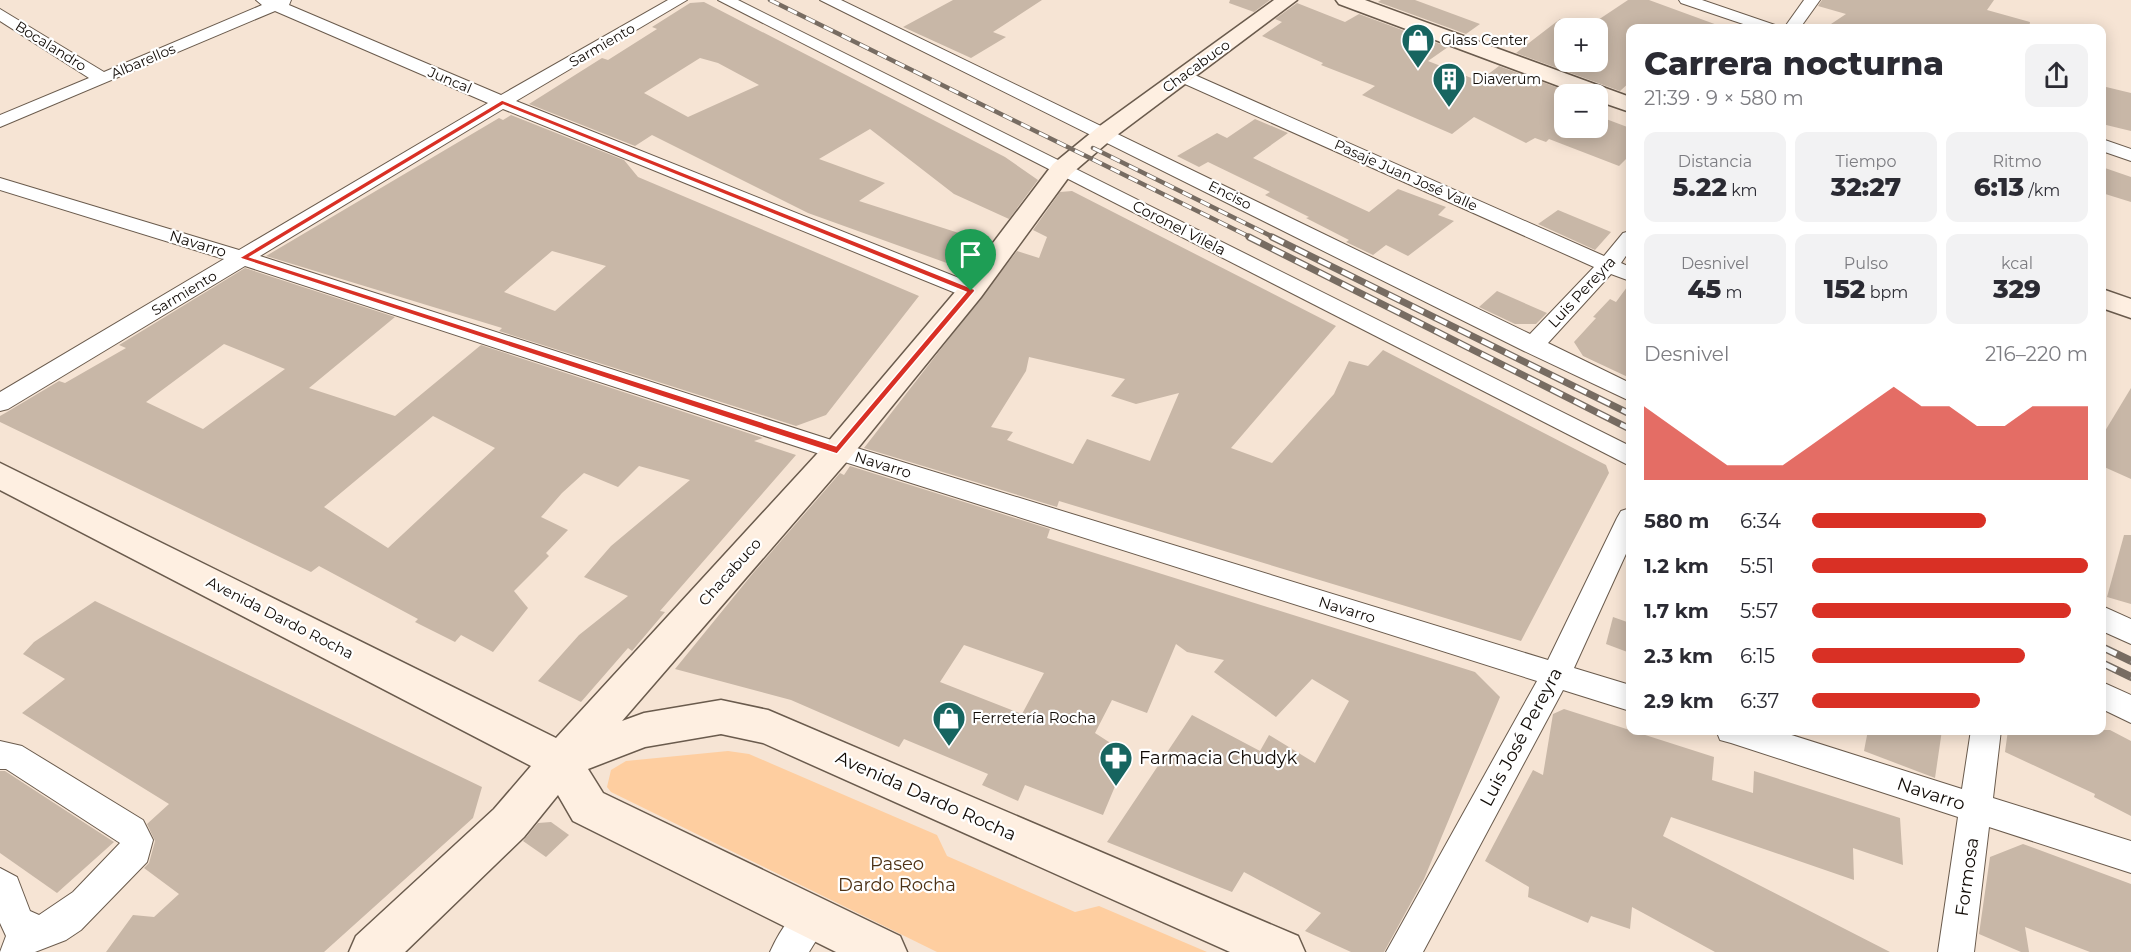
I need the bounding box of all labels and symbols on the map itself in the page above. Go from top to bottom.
street label: Bocalandro [12,17,90,75]
street label: Sarmiento [566,19,638,71]
shop icon: Glass Center [1400,22,1436,69]
place label: Glass Center [1441,31,1529,49]
street label: Chacabuco [1159,35,1234,97]
street label: Albarellos [108,39,178,83]
building icon: Diaverum [1431,61,1467,108]
street label: Juncal [424,62,475,97]
place label: Diaverum [1472,70,1541,88]
street label: Pasaje Juan José Valle [1332,135,1480,215]
street label: Enciso [1205,177,1255,214]
street label: Coronel Vilela [1129,196,1229,259]
street label: Navarro [167,226,229,261]
pin [945,229,996,291]
street label: Luis Pereyra [1544,252,1620,331]
street label: Sarmiento [148,266,220,320]
street label: Navarro [852,447,914,482]
street label: Chacabuco [694,534,765,610]
street label: Avenida Dardo Rocha [203,572,357,663]
street label: Navarro [1316,592,1378,627]
street label: Luis José Pereyra [1475,664,1567,810]
shop icon: Ferretería Rocha [931,700,967,747]
place label: Ferretería Rocha [972,708,1096,727]
pharmacy icon: Farmacia Chudyk [1098,740,1134,787]
street label: Avenida Dardo Rocha [832,746,1020,846]
place label: Farmacia Chudyk [1139,747,1298,769]
street label: Navarro [1894,773,1968,815]
street label: Formosa [1951,836,1983,918]
park label: Paseo Dardo Rocha [838,853,956,896]

